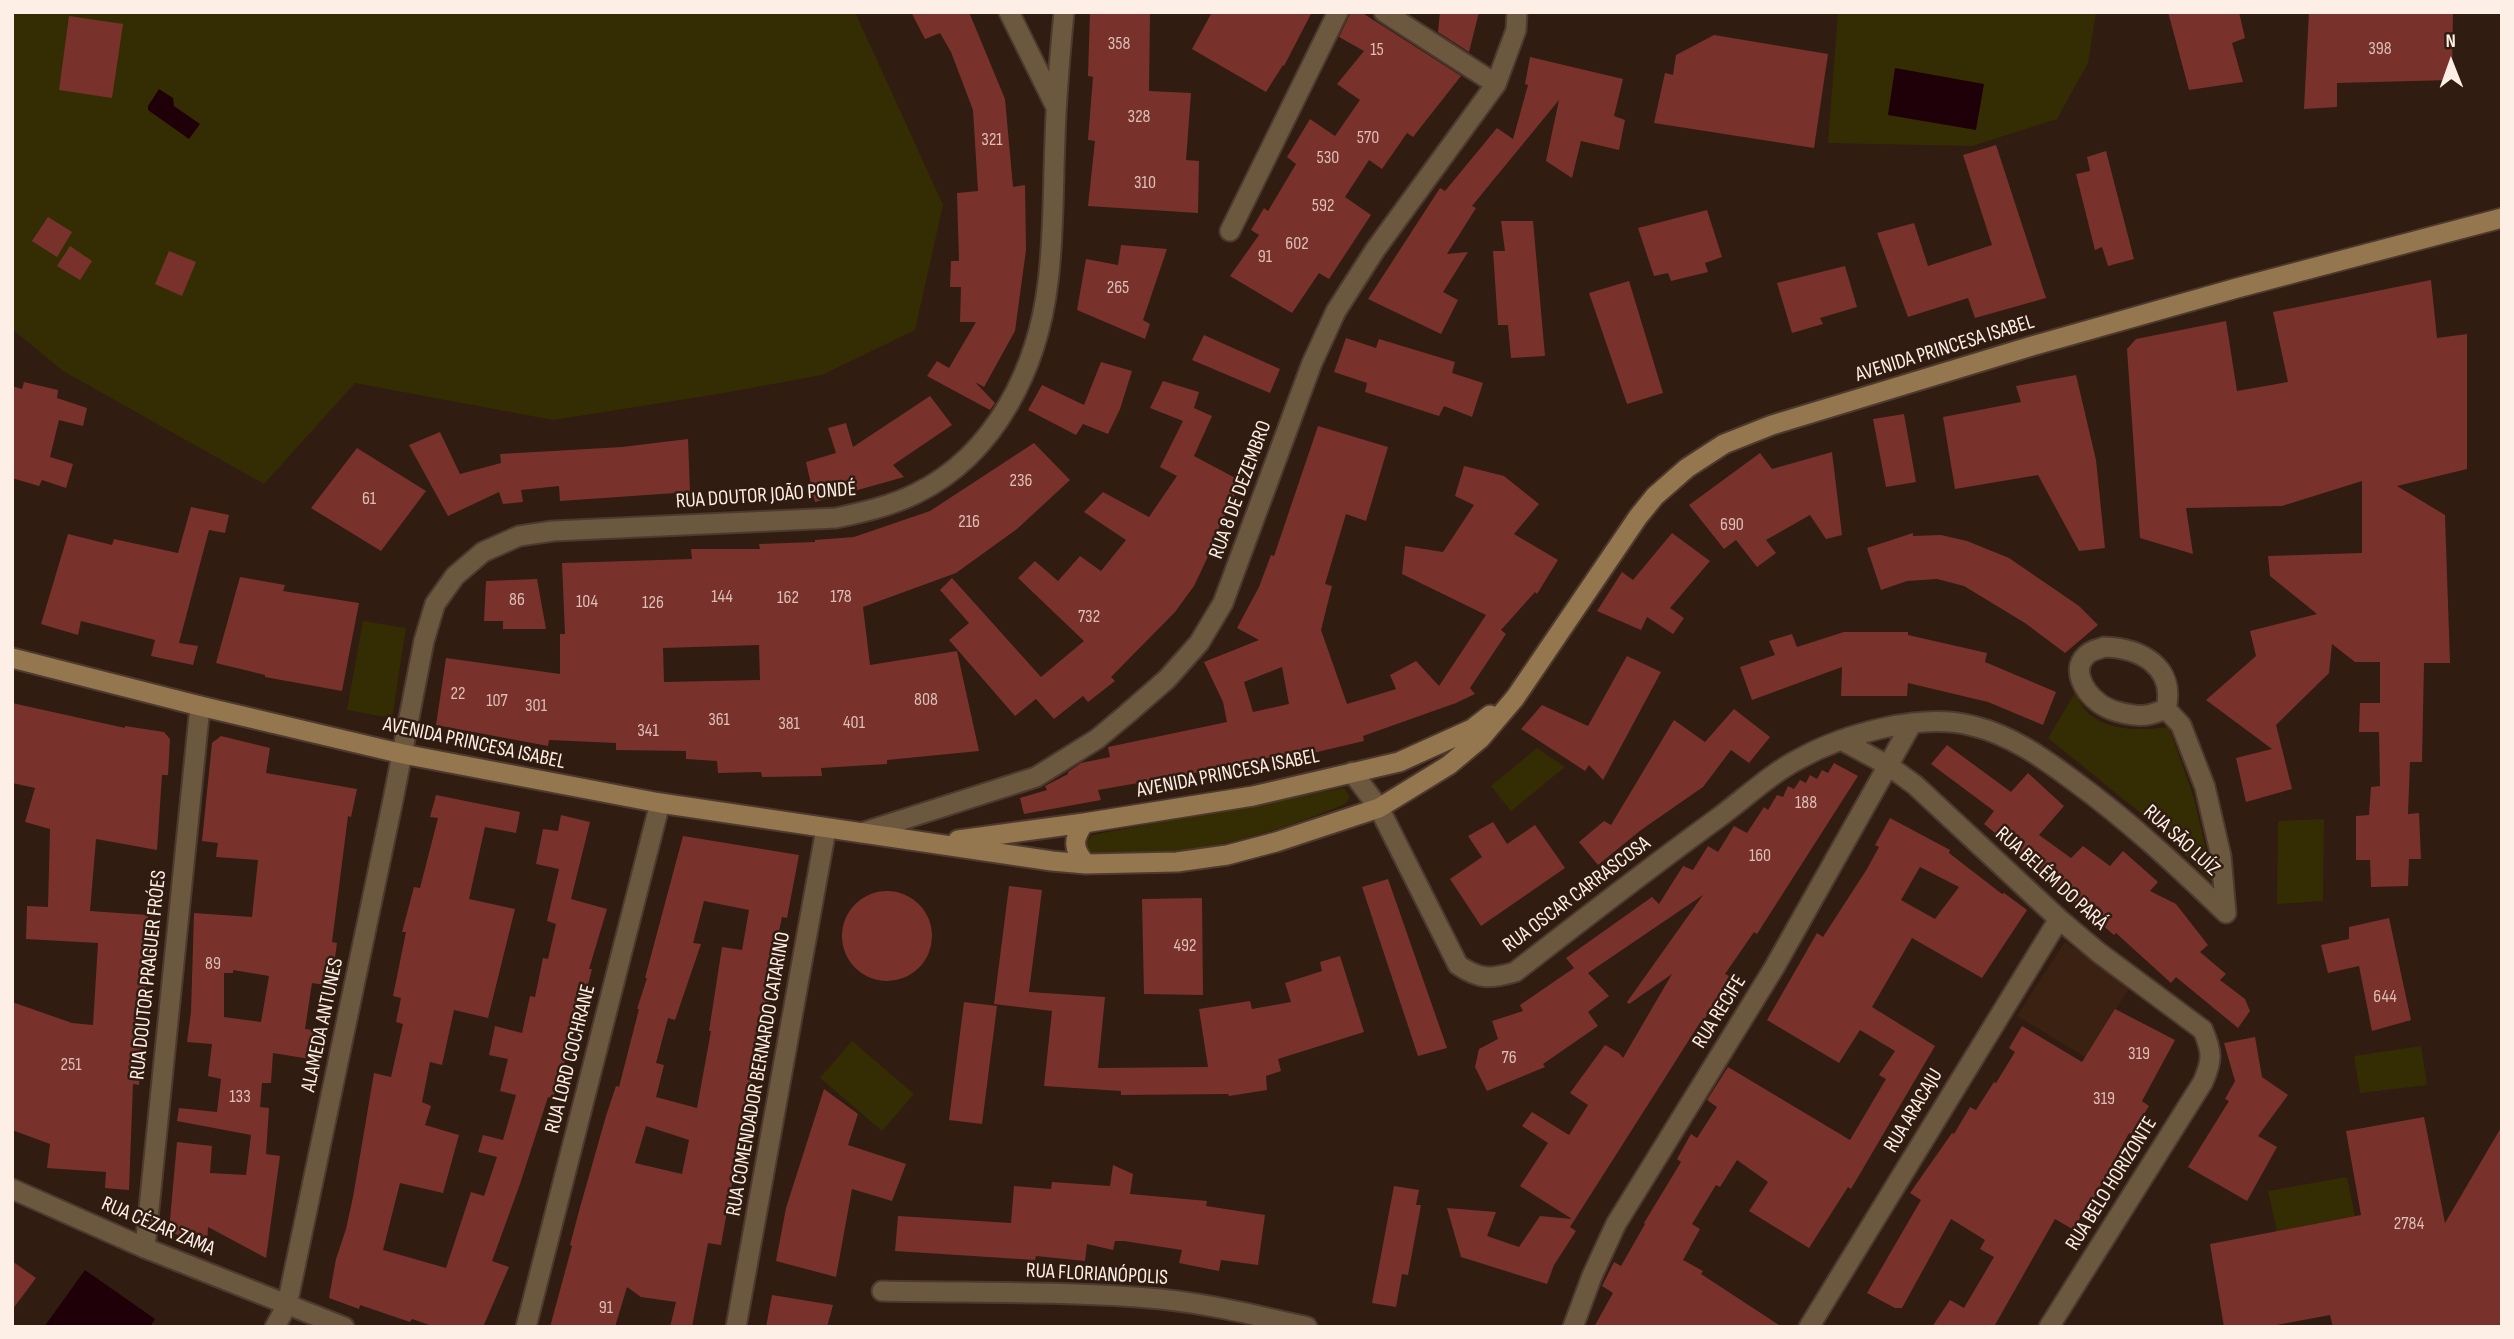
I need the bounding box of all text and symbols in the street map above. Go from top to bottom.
north arrow [2416,28,2486,98]
text: N [2445,30,2456,53]
house number: 358 [1108,33,1130,55]
house number: 398 [2368,38,2392,60]
house number: 15 [1370,39,1384,61]
house number: 328 [1128,106,1150,128]
house number: 570 [1357,127,1379,149]
house number: 321 [981,129,1003,151]
house number: 530 [1317,147,1339,169]
house number: 310 [1134,172,1156,194]
house number: 592 [1312,195,1334,217]
house number: 602 [1285,233,1309,255]
house number: 91 [1258,246,1272,268]
house number: 265 [1107,277,1129,299]
street label: AVENIDA PRINCESA ISABEL [1853,310,2037,388]
street label: RUA 8 DE DEZEMBRO [1204,418,1278,562]
house number: 236 [1010,470,1032,492]
street label: RUA DOUTOR JOÃO PONDÉ [675,477,857,515]
house number: 61 [362,488,376,510]
house number: 216 [958,511,980,533]
house number: 690 [1720,514,1744,536]
house number: 144 [711,586,733,608]
house number: 178 [830,586,852,608]
house number: 162 [777,587,799,609]
house number: 86 [509,589,525,611]
house number: 104 [576,591,598,613]
house number: 126 [642,592,664,614]
house number: 732 [1078,606,1100,628]
house number: 22 [451,683,465,705]
house number: 808 [914,689,938,711]
house number: 107 [486,690,508,712]
house number: 301 [525,695,547,717]
house number: 361 [708,709,730,731]
street label: AVENIDA PRINCESA ISABEL [381,712,567,776]
house number: 401 [843,712,865,734]
house number: 381 [778,713,800,735]
house number: 341 [637,720,659,742]
street label: AVENIDA PRINCESA ISABEL [1135,744,1321,804]
house number: 188 [1795,792,1817,814]
street label: RUA SÃO LUÍZ [2137,800,2225,882]
street label: RUA BELÉM DO PARÁ [1990,822,2112,936]
street label: RUA OSCAR CARRASCOSA [1498,831,1656,959]
house number: 160 [1749,845,1771,867]
street label: RUA DOUTOR PRAGUER FRÓES [125,869,173,1081]
street label: RUA COMENDADOR BERNARDO CATARINO [722,930,796,1218]
house number: 492 [1174,935,1196,957]
house number: 89 [205,953,221,975]
street label: ALAMEDA ANTUNES [296,956,350,1094]
street label: RUA RECIFE [1688,971,1752,1053]
street label: RUA LORD COCHRANE [540,982,602,1136]
house number: 644 [2373,986,2397,1008]
house number: 319 [2128,1043,2150,1065]
house number: 76 [1501,1047,1517,1069]
house number: 251 [61,1054,81,1076]
street label: RUA ARACAJU [1879,1064,1949,1158]
house number: 133 [229,1086,251,1108]
house number: 319 [2093,1088,2115,1110]
street label: RUA BELO HORIZONTE [2061,1112,2163,1256]
street label: RUA CÉZAR ZAMA [97,1192,219,1262]
house number: 2784 [2394,1213,2424,1235]
street label: RUA FLORIANÓPOLIS [1025,1259,1169,1291]
house number: 91 [599,1297,613,1319]

